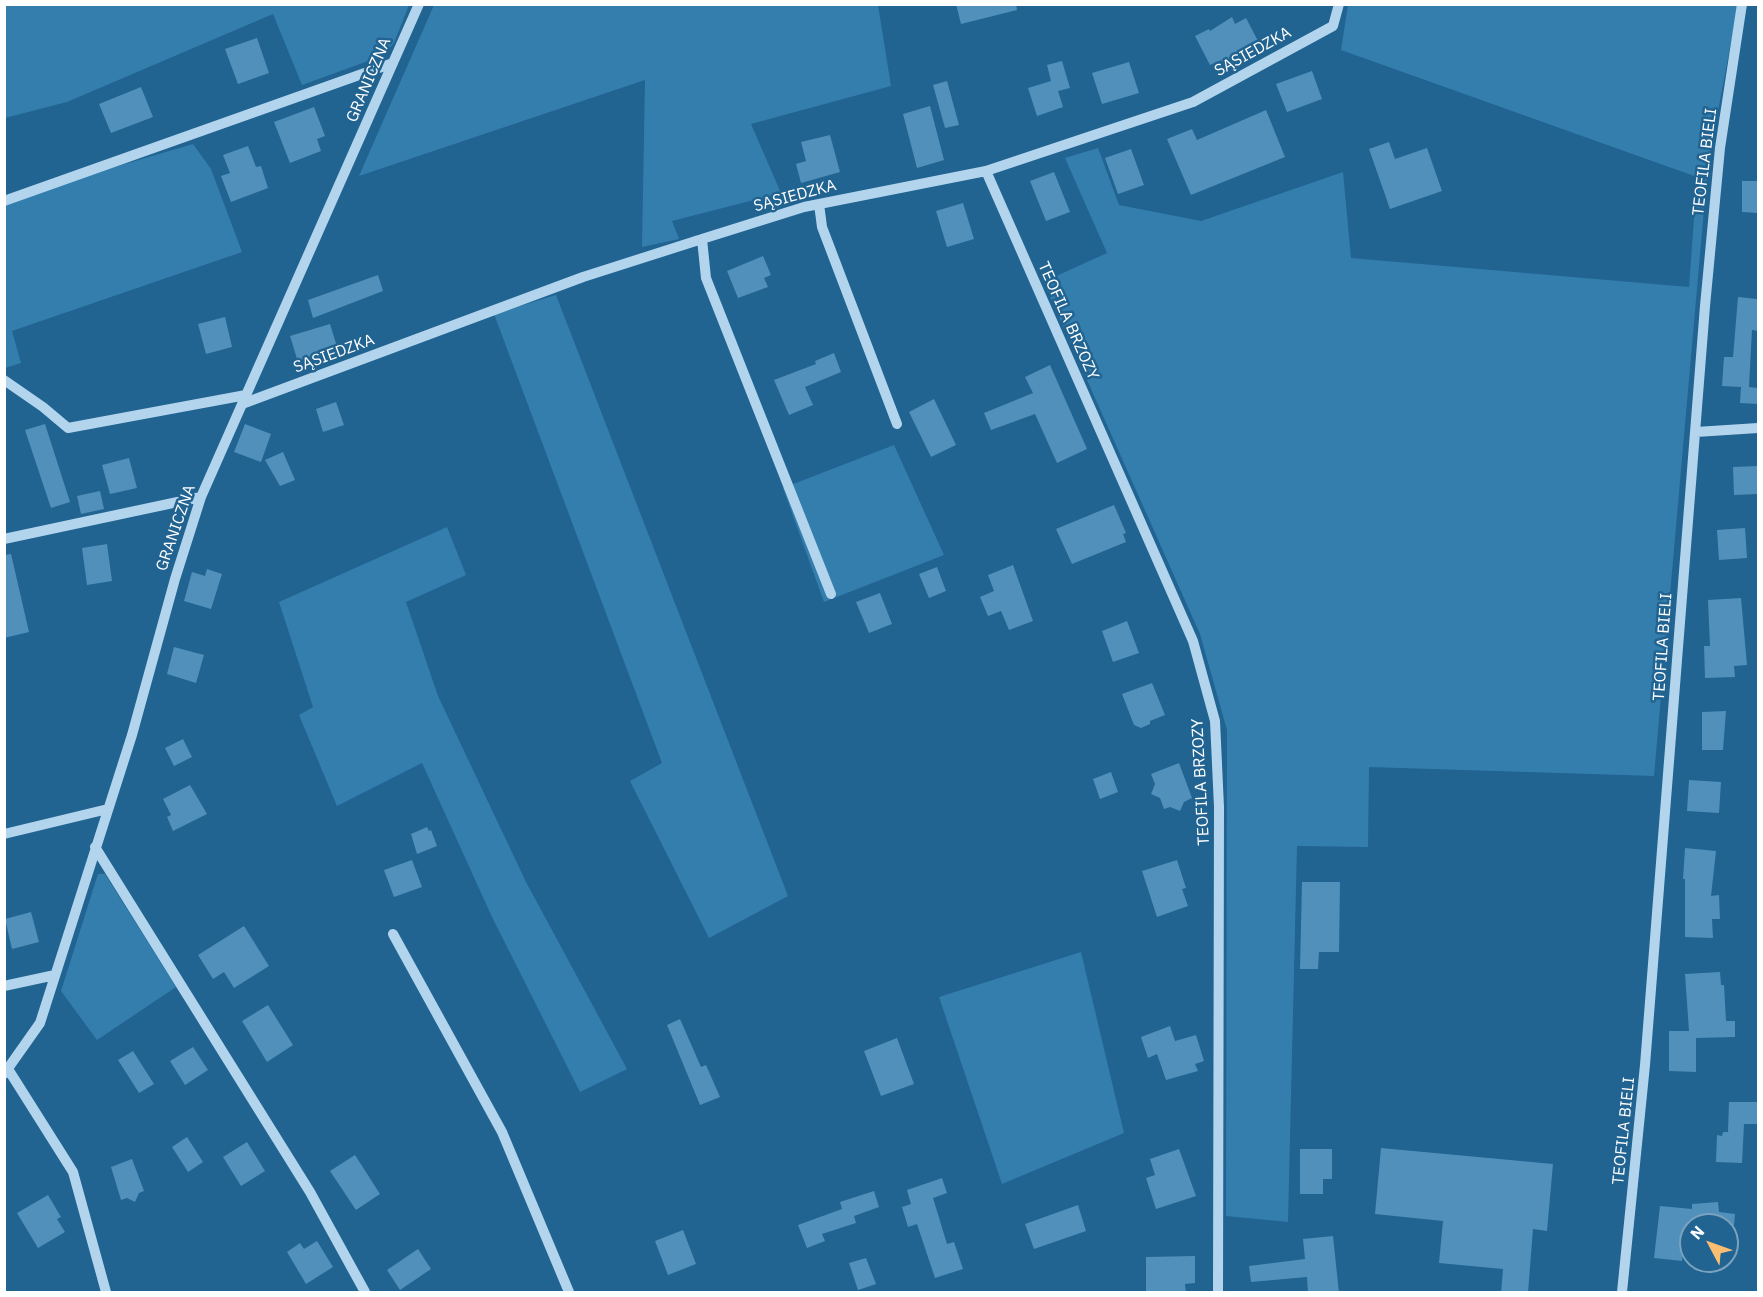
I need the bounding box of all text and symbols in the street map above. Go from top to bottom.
street label: SĄSIEDZKA [1211,23,1295,81]
street label: GRANICZNA [343,35,395,125]
street label: TEOFILA BIELI [1689,107,1721,217]
street label: SĄSIEDZKA [752,176,838,216]
street label: TEOFILA BRZOZY [1033,259,1103,383]
street label: SĄSIEDZKA [291,330,377,378]
street label: GRANICZNA [152,482,200,574]
street label: TEOFILA BIELI [1650,592,1676,702]
street label: TEOFILA BRZOZY [1188,718,1214,846]
street label: TEOFILA BIELI [1609,1076,1639,1186]
north arrow [1679,1213,1739,1273]
text: N [1686,1222,1708,1243]

